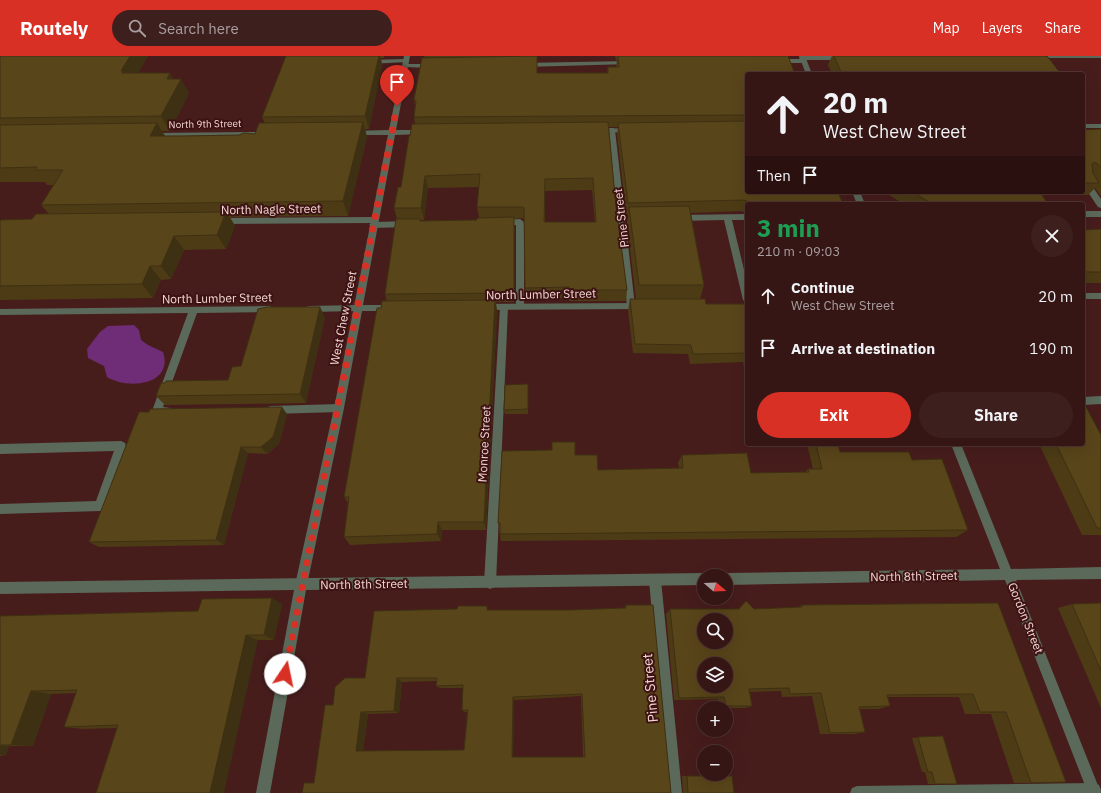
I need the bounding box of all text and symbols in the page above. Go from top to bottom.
search box [112,10,392,46]
text: Routely [20,16,88,40]
icon: search [126,17,148,39]
text: Search here [158,19,239,38]
text: Map [933,19,960,37]
text: Layers [982,19,1023,37]
text: Share [1045,19,1081,37]
pin [380,65,414,106]
icon: arrive [386,71,408,93]
text: 20 m [823,84,888,121]
icon: ahead [757,88,809,140]
street label: North 9th Street [168,117,242,131]
text: West Chew Street [823,120,967,143]
icon: arrive [799,164,821,186]
text: Then [757,166,791,185]
street label: Pine Street [610,188,632,248]
street label: North Nagle Street [221,201,321,217]
text: 3 min [757,212,820,244]
button: close [1031,215,1073,257]
text: 210 m · 09:03 [757,243,840,260]
street label: West Chew Street [327,270,359,366]
text: Continue [791,278,855,297]
icon: ahead [757,285,779,307]
street label: North Lumber Street [486,286,596,302]
text: 20 m [1038,287,1073,306]
street label: North Lumber Street [162,290,272,306]
text: West Chew Street [791,297,895,314]
icon: arrive [757,337,779,359]
text: Arrive at destination [791,339,935,358]
text: 190 m [1029,339,1073,358]
button: Exit [757,392,911,438]
button: Share [919,392,1073,438]
street label: Monroe Street [475,405,493,483]
street label: North 8th Street [870,568,958,584]
north arrow [697,569,733,605]
map controls [697,569,733,781]
street label: North 8th Street [320,576,408,592]
street label: Gordon Street [1005,580,1047,656]
button: search [697,613,733,649]
position arrow [264,653,306,695]
street label: Pine Street [638,653,662,723]
button: layers [697,657,733,693]
button: + [697,701,733,737]
button: − [697,745,733,781]

